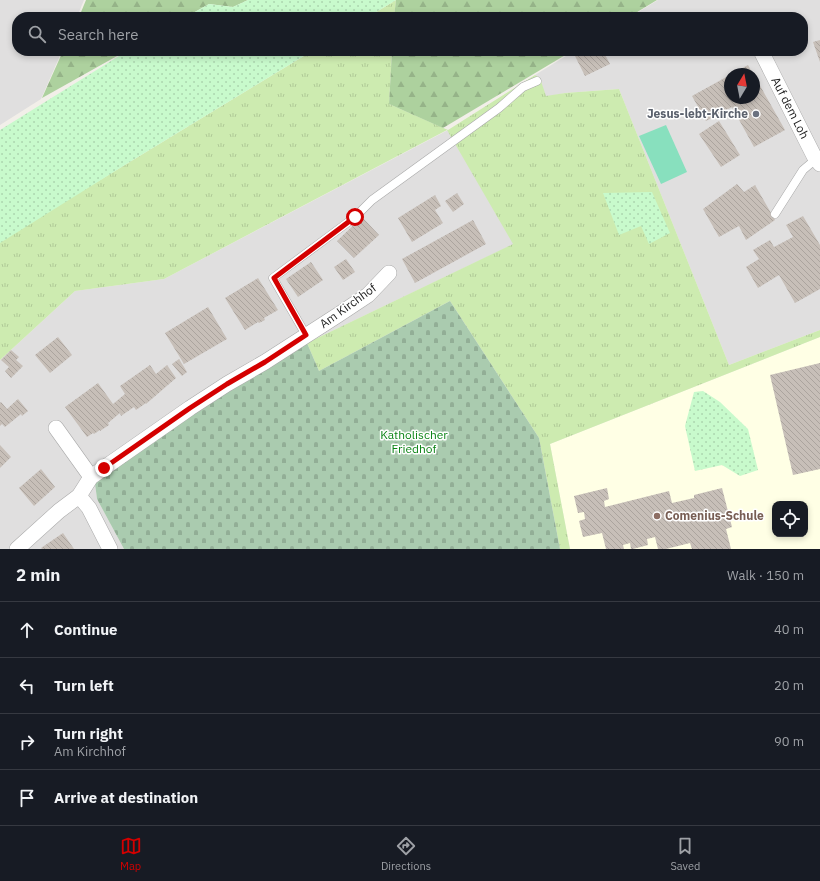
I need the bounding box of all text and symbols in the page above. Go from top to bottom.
search box [12,12,808,56]
icon: search [26,23,48,45]
text: Search here [58,25,138,44]
north arrow [724,68,760,104]
street label: Auf dem Loh [768,74,812,141]
place label: Jesus-lebt-Kirche [647,106,748,121]
marker: Jesus-lebt-Kirche [751,109,761,119]
route start [346,208,364,226]
street label: Am Kirchhof [317,280,379,331]
park label: Katholischer Friedhof [380,427,448,456]
route end [95,459,113,477]
map controls [772,501,808,537]
button: locate [772,501,808,537]
place label: Comenius-Schule [665,508,764,523]
marker: Comenius-Schule [652,511,662,521]
text: 2 min [16,564,60,586]
text: Walk · 150 m [727,567,804,584]
icon: ahead [16,619,38,641]
text: Continue [54,620,118,639]
text: 40 m [774,621,804,638]
icon: left [16,675,38,697]
text: Turn left [54,676,114,695]
text: 20 m [774,677,804,694]
text: Turn right [54,724,123,743]
icon: right [16,731,38,753]
text: 90 m [774,733,804,750]
text: Am Kirchhof [54,743,126,760]
icon: arrive [16,787,38,809]
text: Arrive at destination [54,788,198,807]
tab: Map [120,835,142,873]
tab: Directions [381,835,431,873]
tab: Saved [670,835,700,873]

